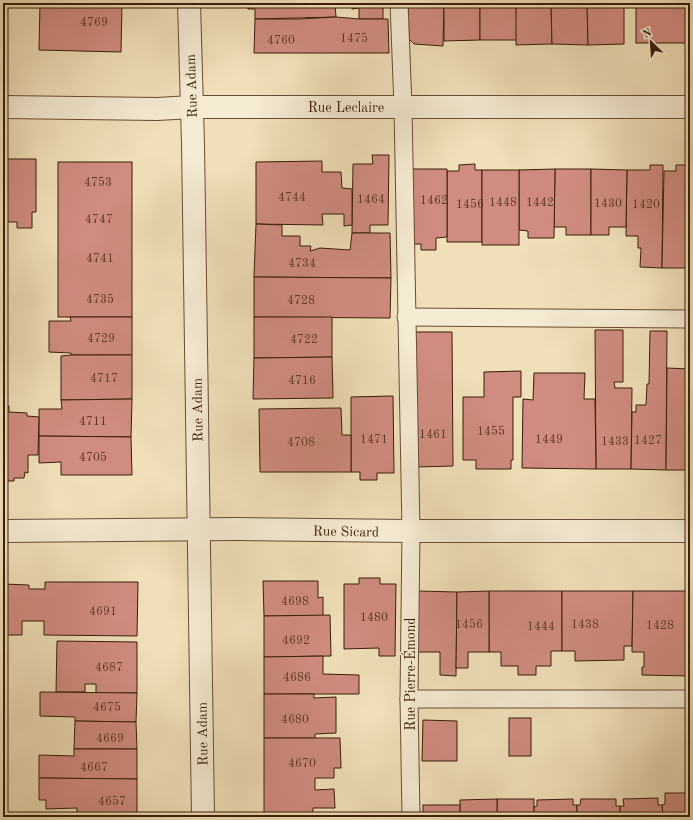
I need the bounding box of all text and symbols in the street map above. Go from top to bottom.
house number: 4769 [80,17,108,29]
north arrow [631,22,671,62]
text: N [641,27,654,41]
house number: 1475 [340,32,368,45]
house number: 4760 [267,35,295,47]
street label: Rue Adam [184,54,200,118]
street label: Rue Leclaire [308,101,384,115]
house number: 4753 [84,176,112,189]
house number: 4744 [278,192,306,204]
house number: 1464 [357,194,385,206]
house number: 1462 [420,195,448,207]
house number: 1448 [489,197,517,209]
house number: 1442 [526,197,554,209]
house number: 1456 [456,198,484,211]
house number: 1430 [594,198,622,210]
house number: 1420 [632,199,660,211]
house number: 4747 [85,214,113,226]
house number: 4741 [86,253,114,265]
house number: 4734 [288,258,316,270]
house number: 4735 [86,293,114,306]
house number: 4728 [287,295,315,307]
house number: 4729 [87,333,115,345]
house number: 4722 [290,334,318,346]
house number: 4717 [90,373,118,385]
house number: 4716 [288,375,316,387]
street label: Rue Adam [190,378,206,442]
house number: 4711 [79,416,107,428]
house number: 1455 [477,425,505,438]
house number: 1461 [419,429,447,441]
house number: 1471 [360,434,388,446]
house number: 1449 [535,434,563,446]
house number: 1427 [634,435,662,447]
house number: 1433 [601,436,629,448]
house number: 4708 [287,437,315,449]
house number: 4705 [79,451,107,464]
street label: Rue Sicard [313,524,379,540]
house number: 4698 [281,596,309,608]
house number: 4691 [89,606,117,618]
house number: 1480 [360,612,388,624]
street label: Rue Pierre-Émond [401,617,418,731]
house number: 1456 [455,618,483,631]
house number: 1438 [571,619,599,631]
house number: 1428 [646,620,674,632]
house number: 1444 [527,621,555,633]
house number: 4692 [282,635,310,647]
house number: 4687 [95,662,123,674]
house number: 4686 [283,672,311,684]
house number: 4675 [93,701,121,714]
street label: Rue Adam [195,702,211,766]
house number: 4680 [281,714,309,726]
house number: 4669 [96,733,124,745]
house number: 4670 [288,758,316,770]
house number: 4667 [80,762,108,774]
house number: 4657 [98,795,126,808]

